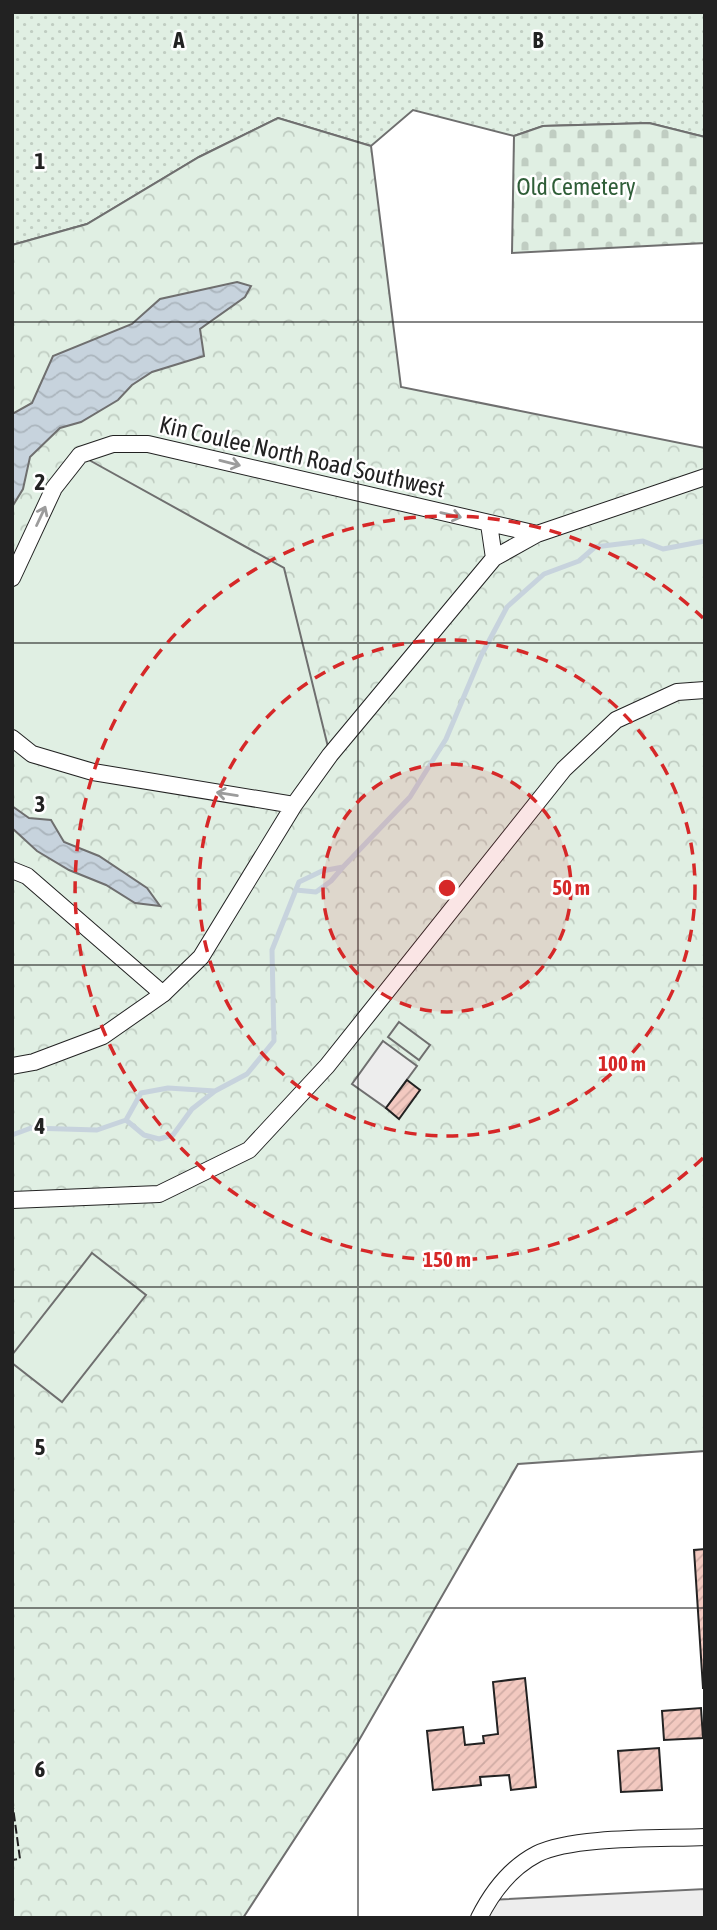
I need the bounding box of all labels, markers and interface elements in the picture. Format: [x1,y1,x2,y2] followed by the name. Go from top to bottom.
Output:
[172,27,185,53] text: A
[533,27,544,53] text: B
[35,148,46,174] text: 1
[516,173,636,200] park label: Old Cemetery
[157,411,448,503] street label: Kin Coulee North Road Southwest
[218,457,241,471] one-way arrow
[35,469,45,495] text: 2
[35,506,48,527] one-way arrow
[439,509,462,523] one-way arrow
[216,787,239,800] one-way arrow
[35,791,45,817] text: 3
[552,875,590,899] text: 50 m
[435,876,459,900] centre of rings
[598,1051,646,1075] text: 100 m
[34,1113,46,1139] text: 4
[423,1247,471,1271] text: 150 m
[35,1434,46,1460] text: 5
[35,1756,46,1782] text: 6

